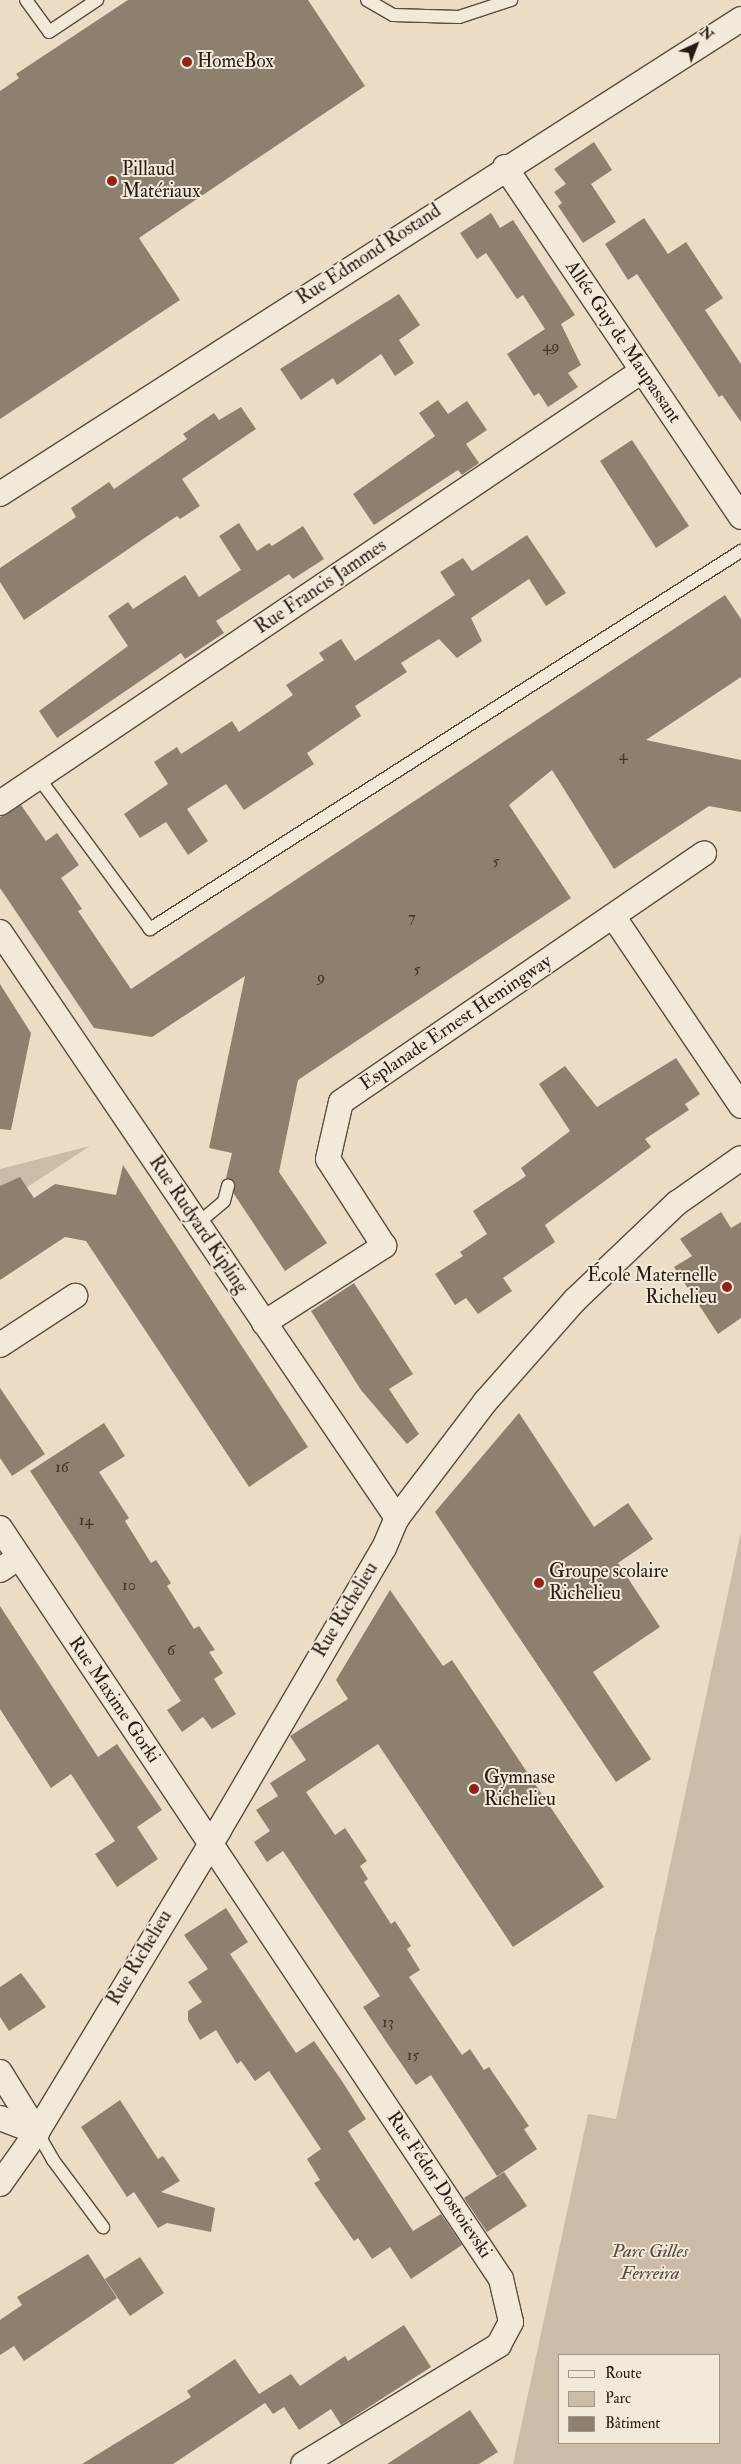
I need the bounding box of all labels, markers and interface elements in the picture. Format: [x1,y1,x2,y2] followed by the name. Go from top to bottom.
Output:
[671,20,721,70] north arrow
[696,23,717,44] text: N
[197,51,274,73] place label: HomeBox
[181,56,193,68] marker: HomeBox
[122,159,200,203] place label: Pillaud Matériaux
[106,175,118,187] marker: Pillaud Matériaux
[293,200,445,310] street label: Rue Edmond Rostand
[560,256,686,428] street label: Allée Guy de Maupassant
[543,336,559,356] house number: 49
[251,535,391,639] street label: Rue Francis Jammes
[619,745,627,765] house number: 4
[492,851,500,871] house number: 5
[408,907,416,927] house number: 7
[356,950,556,1096] street label: Esplanade Ernest Hemingway
[413,959,421,979] house number: 5
[317,967,325,987] house number: 9
[144,1152,252,1298] street label: Rue Rudyard Kipling
[587,1265,717,1309] place label: École Maternelle Richelieu
[721,1281,733,1293] marker: École Maternelle Richelieu
[55,1457,69,1477] house number: 16
[79,1510,93,1530] house number: 14
[309,1558,383,1662] street label: Rue Richelieu
[549,1561,668,1605] place label: Groupe scolaire Richelieu
[122,1575,136,1595] house number: 10
[533,1577,545,1589] marker: Groupe scolaire Richelieu
[63,1632,165,1768] street label: Rue Maxime Gorki
[167,1640,175,1660] house number: 6
[484,1767,556,1811] place label: Gymnase Richelieu
[468,1783,480,1795] marker: Gymnase Richelieu
[103,1906,177,2010] street label: Rue Richelieu
[382,2012,394,2032] house number: 13
[407,2045,419,2065] house number: 15
[381,2107,497,2263] street label: Rue Fédor Dostoievski
[612,2241,688,2285] park label: Parc Gilles Ferreira
[558,2354,721,2444] legend
[605,2364,642,2383] text: Route
[605,2389,631,2408] text: Parc
[605,2414,660,2433] text: Bâtiment

